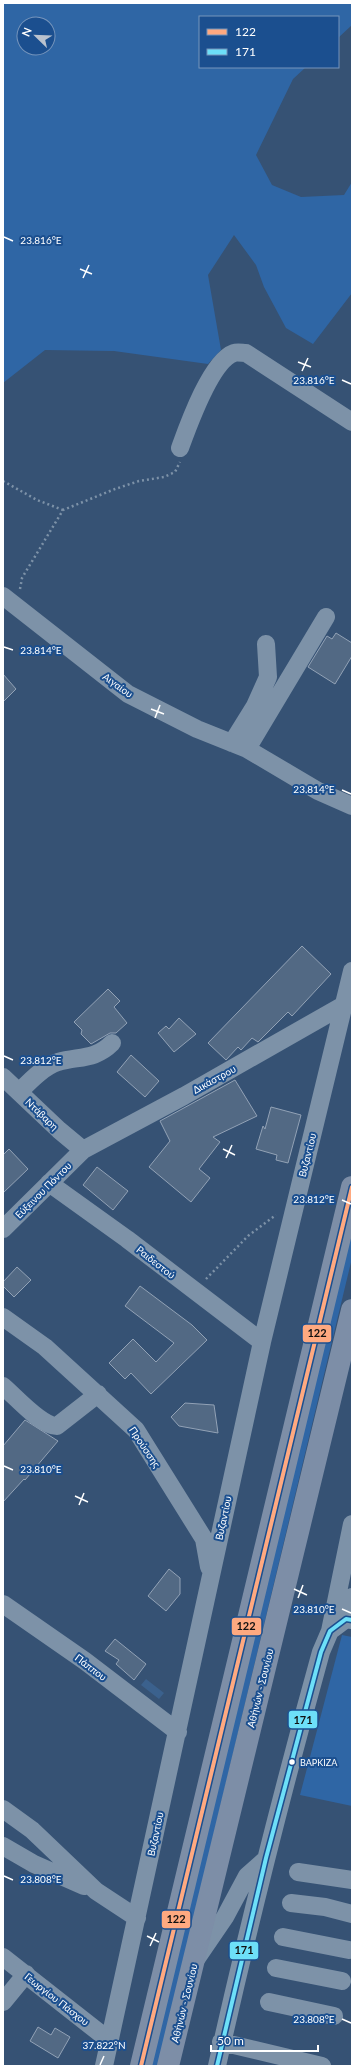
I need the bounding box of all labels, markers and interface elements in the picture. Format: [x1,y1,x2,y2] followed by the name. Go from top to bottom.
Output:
[16,16,56,56] north arrow
[199,16,339,68] legend
[235,24,256,39] text: 122
[19,25,34,38] text: N
[235,44,256,59] text: 171
[20,234,62,246] text: 23.816°E
[293,374,335,386] text: 23.816°E
[20,644,62,656] text: 23.814°E
[101,670,135,700] street label: Αιγαίου
[293,783,335,795] text: 23.814°E
[20,1054,62,1066] text: 23.812°E
[190,1062,238,1096] street label: Δικάστρου
[23,1095,61,1133] street label: Ντάβαρη
[296,1132,318,1178] street label: Βυζαντίου
[12,1159,74,1221] street label: Εύξεινου Πόντου
[293,1193,335,1205] text: 23.812°E
[134,1243,178,1281] street label: Ραιδεστού
[302,1324,332,1343] line badge: 122
[307,1326,327,1339] text: 122
[127,1424,163,1470] street label: Προύσσης
[20,1463,62,1475] text: 23.810°E
[212,1495,234,1541] street label: Βυζαντίου
[293,1603,335,1615] text: 23.810°E
[231,1617,262,1636] line badge: 122
[236,1619,256,1632] text: 122
[244,1647,276,1729] street label: Αθήνών - Σουνίου
[73,1651,109,1683] street label: Πάππου
[288,1710,318,1729] line badge: 171
[293,1713,313,1726] text: 171
[287,1757,297,1767] marker: ΒΑΡΚΙΖΑ
[300,1757,338,1768] place label: ΒΑΡΚΙΖΑ
[144,1811,166,1857] street label: Βυζαντίου
[20,1873,62,1885] text: 23.808°E
[161,1910,191,1929] line badge: 122
[166,1912,186,1925] text: 122
[229,1941,259,1960] line badge: 171
[234,1943,254,1956] text: 171
[168,1962,200,2044] street label: Αθήνών - Σουνίου
[22,1970,92,2028] street label: Γεωργίου Πάσχου
[293,2013,335,2025] text: 23.808°E
[211,2027,318,2053] scale bar
[217,2033,244,2048] text: 50 m
[82,2039,126,2051] text: 37.822°N

